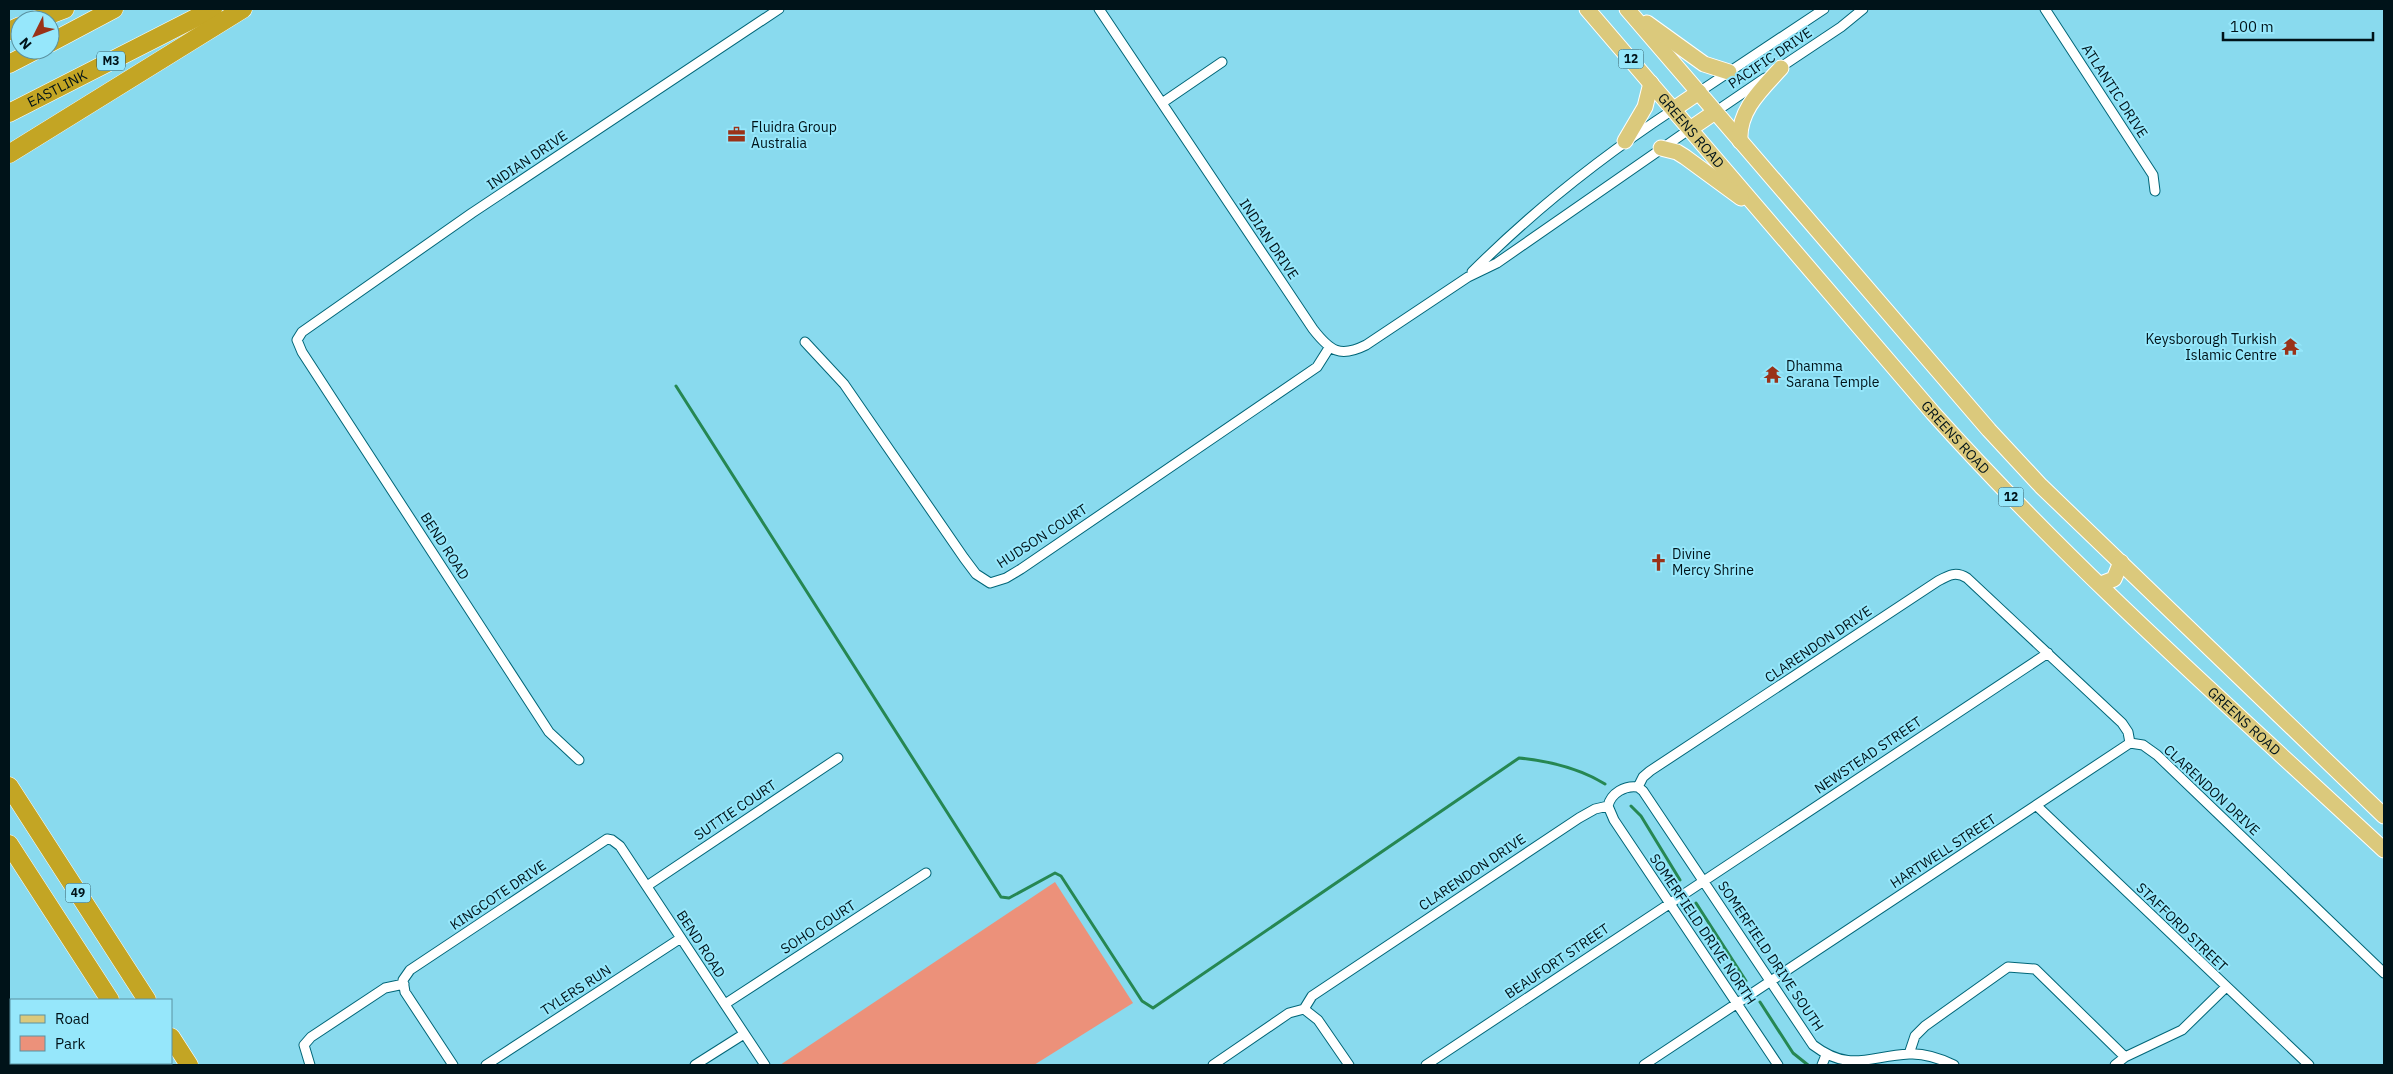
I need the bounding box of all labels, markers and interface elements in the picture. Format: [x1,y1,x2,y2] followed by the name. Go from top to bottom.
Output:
[10,10,60,60] north arrow
[2223,10,2373,42] scale bar
[2230,17,2274,36] text: 100 m
[1725,23,1815,93] street label: PACIFIC DRIVE
[15,34,35,53] text: N
[2078,41,2152,141] street label: ATLANTIC DRIVE
[1618,50,1644,68] road number: 12
[97,51,125,70] road number: M3
[24,66,90,111] street label: EASTLINK
[1654,89,1728,172] street label: GREENS ROAD
[751,118,837,152] place label: Fluidra Group Australia
[727,125,747,145] office icon: Fluidra Group Australia
[483,126,571,194] street label: INDIAN DRIVE
[1235,195,1303,283] street label: INDIAN DRIVE
[2146,330,2277,364] place label: Keysborough Turkish Islamic Centre
[2281,337,2301,357] temple icon: Keysborough Turkish Islamic Centre
[1786,357,1880,391] place label: Dhamma Sarana Temple
[1762,364,1782,384] temple icon: Dhamma Sarana Temple
[1917,397,1994,478] street label: GREENS ROAD
[1998,488,2024,507] road number: 12
[993,500,1091,572] street label: HUDSON COURT
[417,509,473,583] street label: BEND ROAD
[1672,545,1754,579] place label: Divine Mercy Shrine
[1648,552,1668,572] church icon: Divine Mercy Shrine
[1761,602,1875,686] street label: CLARENDON DRIVE
[2204,683,2285,759] street label: GREENS ROAD
[1811,712,1925,798] street label: NEWSTEAD STREET
[2160,741,2264,839] street label: CLARENDON DRIVE
[690,776,780,844] street label: SUTTIE COURT
[1887,810,1999,892] street label: HARTWELL STREET
[1415,830,1529,914] street label: CLARENDON DRIVE
[1646,850,1760,1008] street label: SOMERFIELD DRIVE NORTH
[446,856,550,934] street label: KINGCOTE DRIVE
[1714,878,1828,1034] street label: SOMERFIELD DRIVE SOUTH
[2132,879,2232,975] street label: STAFFORD STREET
[66,884,90,902] road number: 49
[777,896,859,958] street label: SOHO COURT
[673,907,729,981] street label: BEND ROAD
[1501,919,1613,1003] street label: BEAUFORT STREET
[537,961,615,1019] street label: TYLERS RUN
[10,999,172,1064] legend
[55,1009,90,1028] text: Road
[55,1034,85,1053] text: Park

